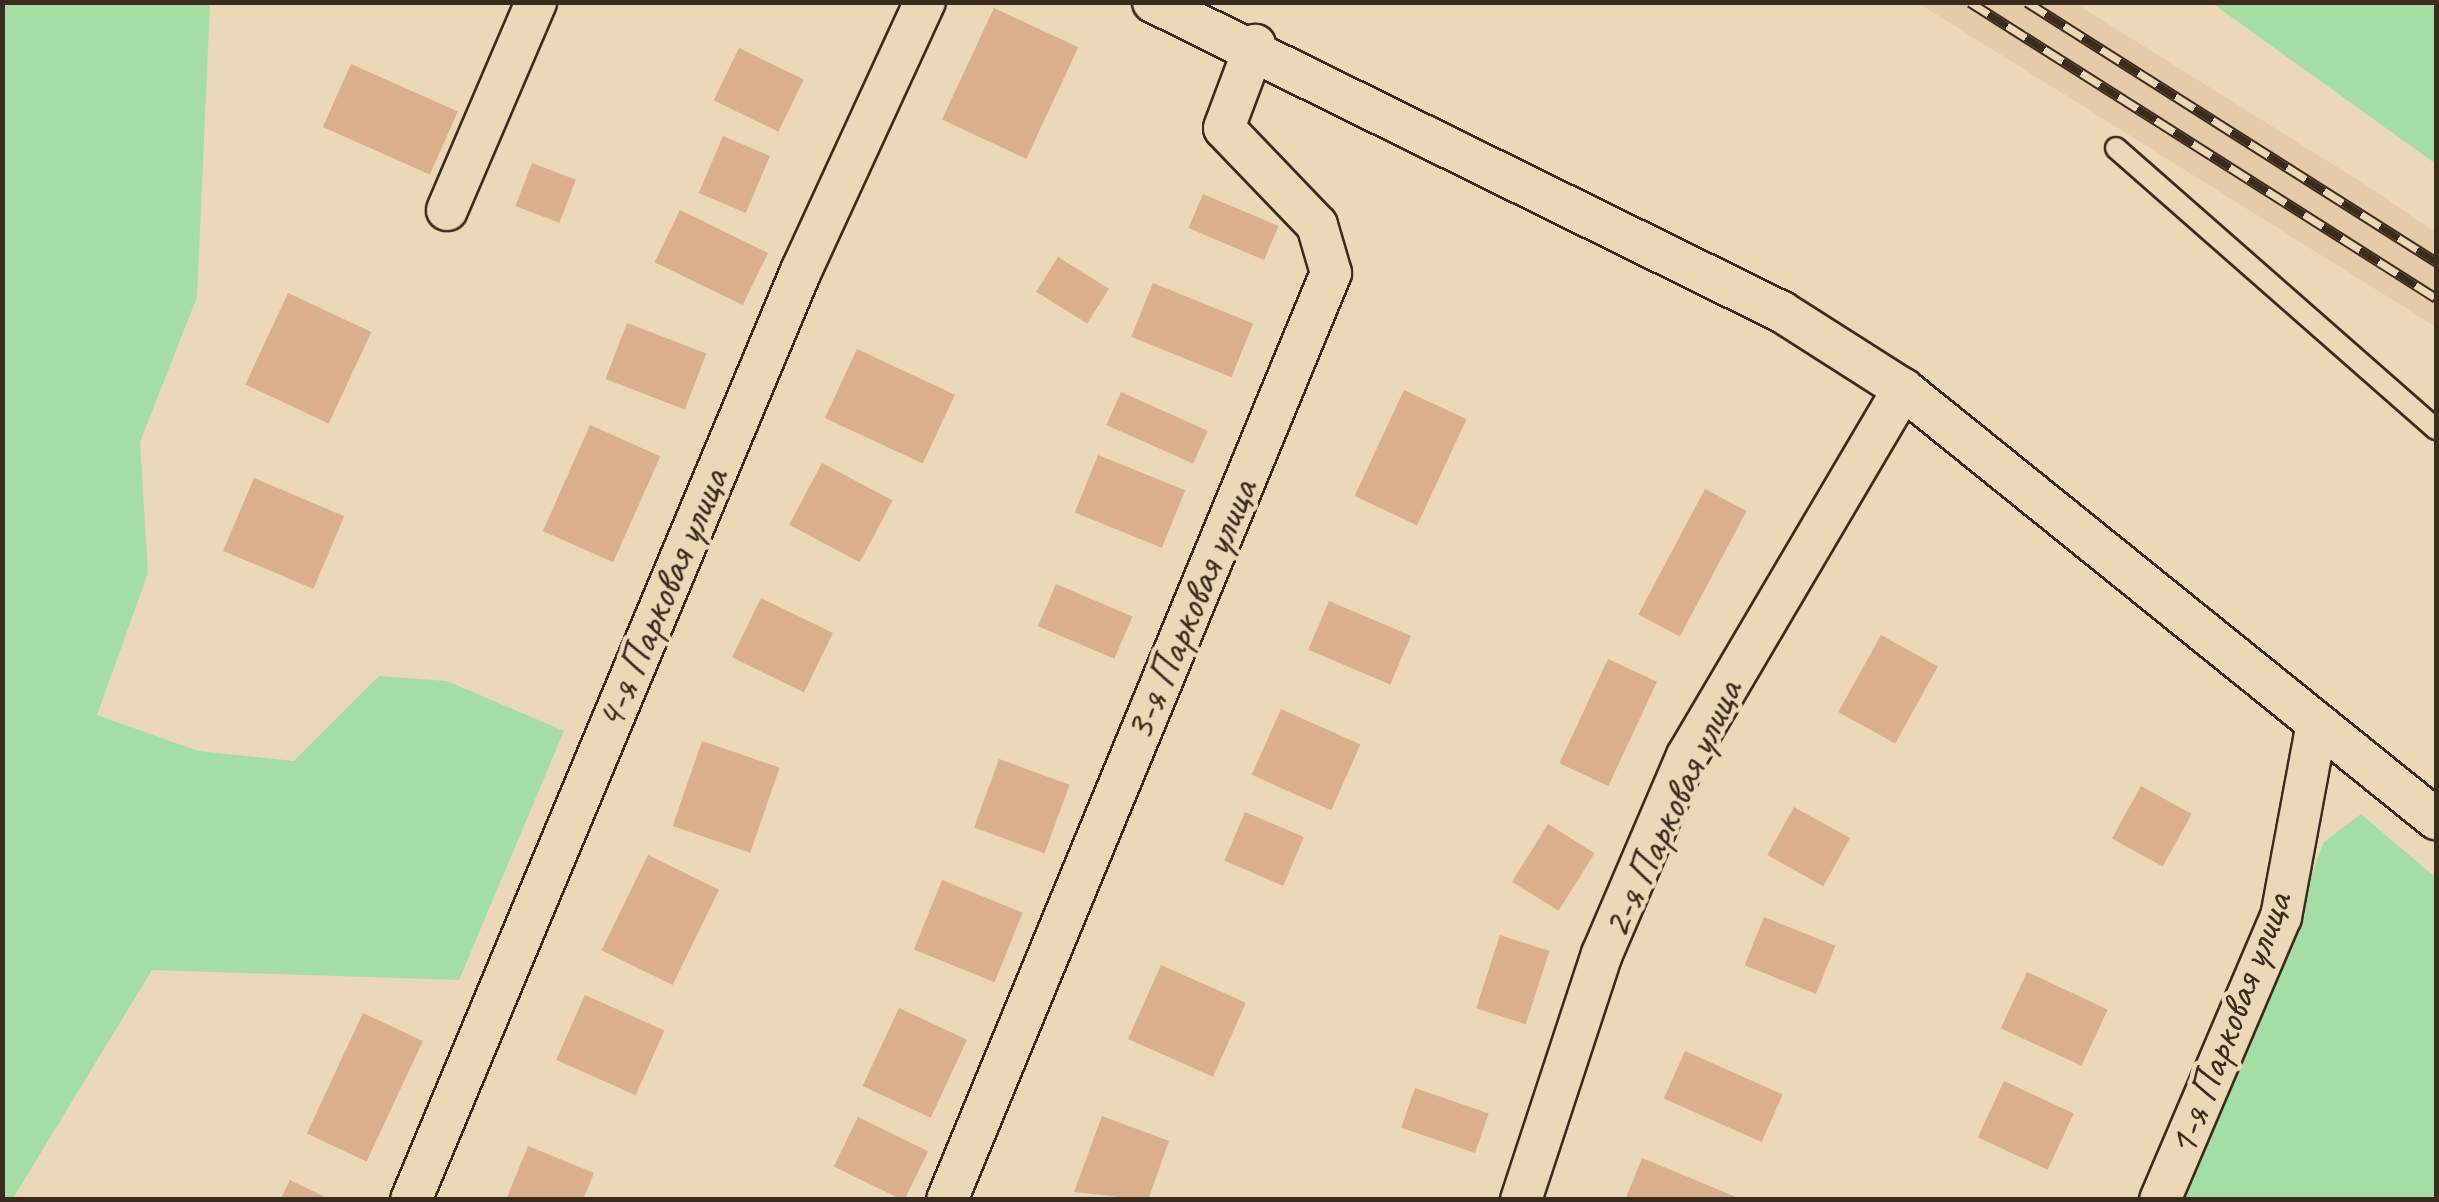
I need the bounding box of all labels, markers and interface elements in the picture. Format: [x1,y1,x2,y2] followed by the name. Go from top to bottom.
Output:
[583,458,741,740] street label: 4-я Парковая улица
[1112,469,1270,751] street label: 3-я Парковая улица
[1589,670,1755,948] street label: 2-я Парковая улица
[2156,882,2304,1166] street label: 1-я Парковая улица

